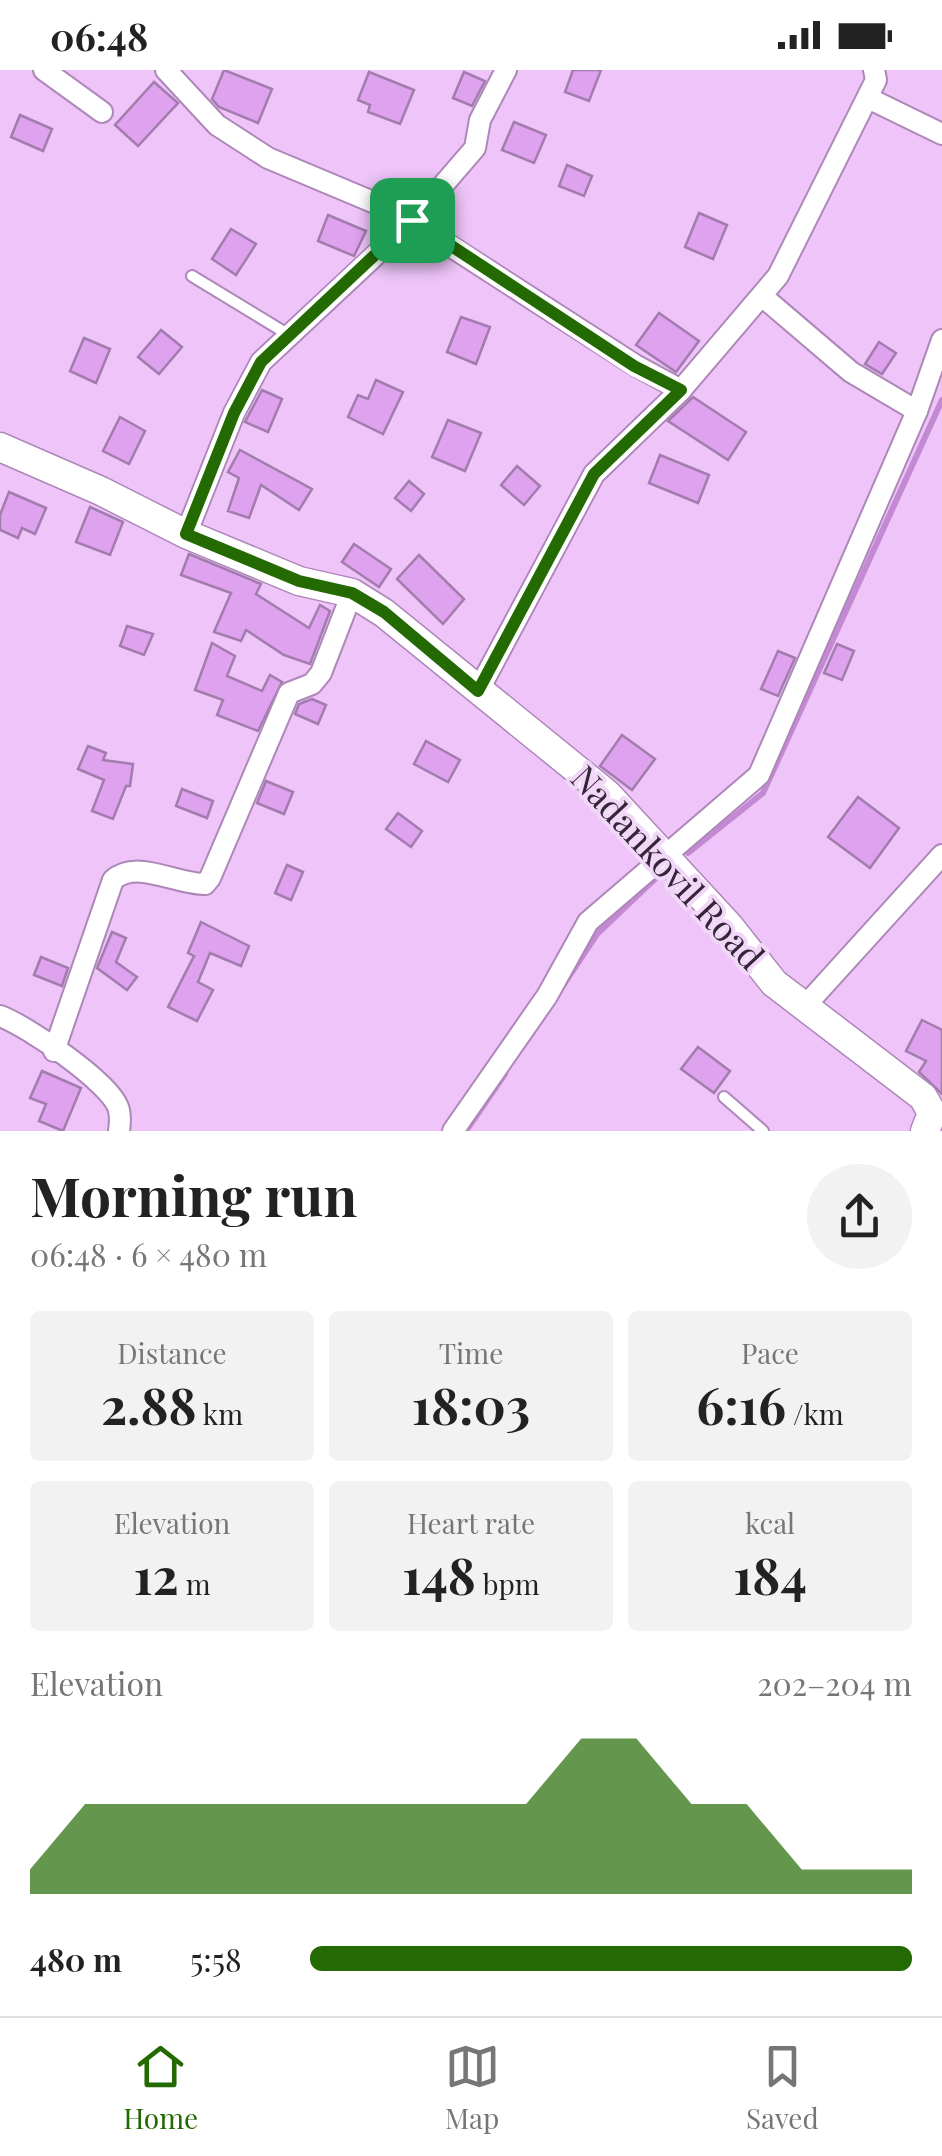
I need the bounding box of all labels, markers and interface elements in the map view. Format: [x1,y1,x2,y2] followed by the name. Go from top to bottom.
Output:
[50,10,148,61] text: 06:48
[370,178,455,263] pin
[385,193,440,248] icon: arrive
[562,754,776,978] street label: Nadankovil Road
[30,1157,357,1231] text: Morning run
[807,1164,912,1269] button: share
[30,1232,267,1275] text: 06:48 · 6 × 480 m
[117,1334,227,1371] text: Distance
[439,1334,503,1371] text: Time
[741,1334,799,1371] text: Pace
[101,1371,197,1438] text: 2.88
[412,1371,530,1438] text: 18:03
[696,1371,786,1438] text: 6:16
[197,1395,243,1432] text: km
[786,1395,844,1432] text: /km
[114,1504,230,1541] text: Elevation
[407,1504,535,1541] text: Heart rate
[745,1504,795,1541] text: kcal
[133,1541,179,1608] text: 12
[402,1541,476,1608] text: 148
[733,1541,807,1608] text: 184
[179,1565,211,1602] text: m
[476,1565,540,1602] text: bpm
[30,1661,163,1704] text: Elevation
[757,1661,912,1704] text: 202–204 m
[30,1937,122,1980] text: 480 m
[190,1937,242,1980] text: 5:58
[123,2039,198,2136] tab: Home
[445,2039,500,2136] tab: Map
[746,2039,819,2136] tab: Saved

